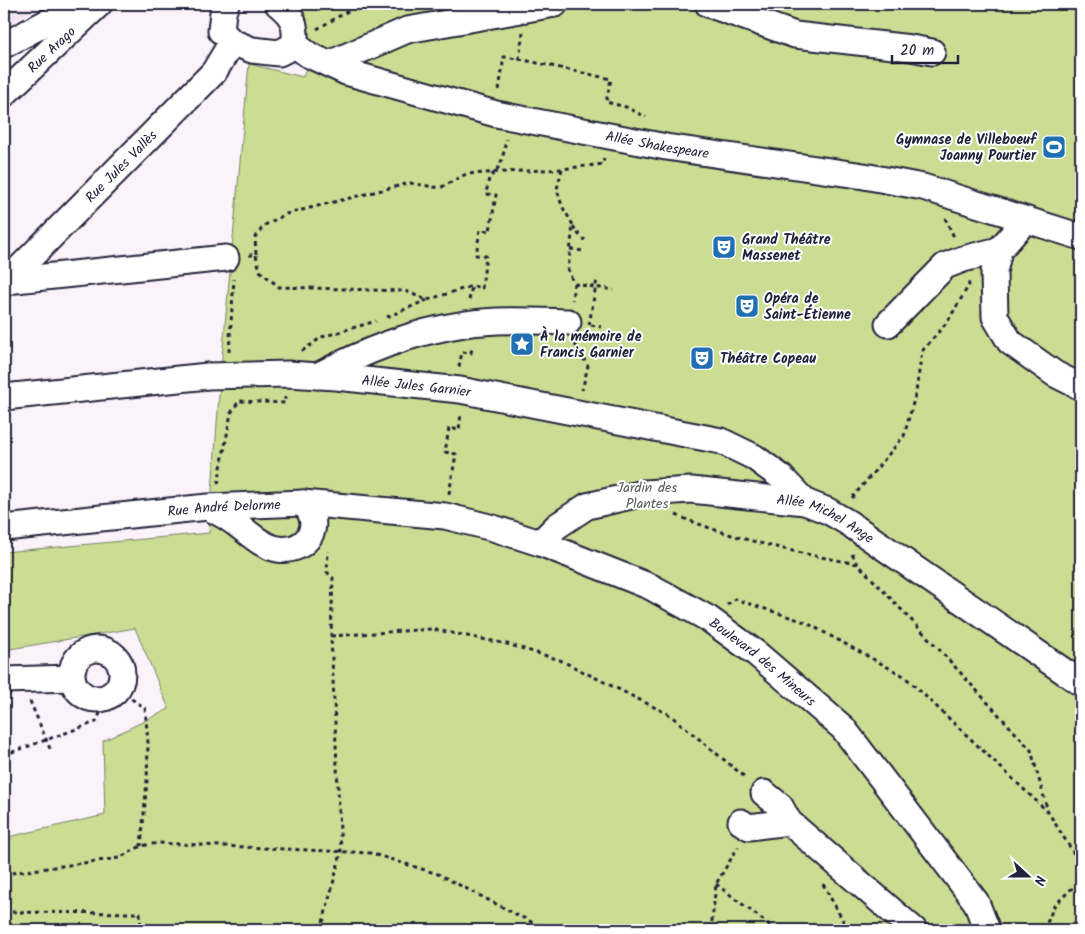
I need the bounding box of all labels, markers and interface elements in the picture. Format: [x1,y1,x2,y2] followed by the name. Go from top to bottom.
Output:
[23,22,81,79] street label: Rue Arago
[892,32,959,64] scale bar
[900,39,934,63] text: 20 m
[80,125,163,208] street label: Rue Jules Vallès
[604,126,711,165] street label: Allée Shakespeare
[896,129,1038,167] place label: Gymnase de Villeboeuf Joanny Pourtier
[1041,134,1067,160] sports icon: Gymnase de Villeboeuf Joanny Pourtier
[742,229,831,267] place label: Grand Théâtre Massenet
[711,234,737,260] theatre icon: Grand Théâtre Massenet
[764,288,851,326] place label: Opéra de Saint-Étienne
[734,293,760,319] theatre icon: Opéra de Saint-Étienne
[540,326,642,364] place label: À la mémoire de Francis Garnier
[509,331,535,357] place icon: À la mémoire de Francis Garnier
[689,345,715,371] theatre icon: Théâtre Copeau
[720,348,816,370] place label: Théâtre Copeau
[361,370,474,404] street label: Allée Jules Garnier
[617,477,677,515] park label: Jardin des Plantes
[776,489,879,550] street label: Allée Michel Ange
[166,494,282,523] street label: Rue André Delorme
[704,613,821,712] street label: Boulevard des Mineurs
[1002,852,1052,902] north arrow
[1027,872,1051,889] text: N

